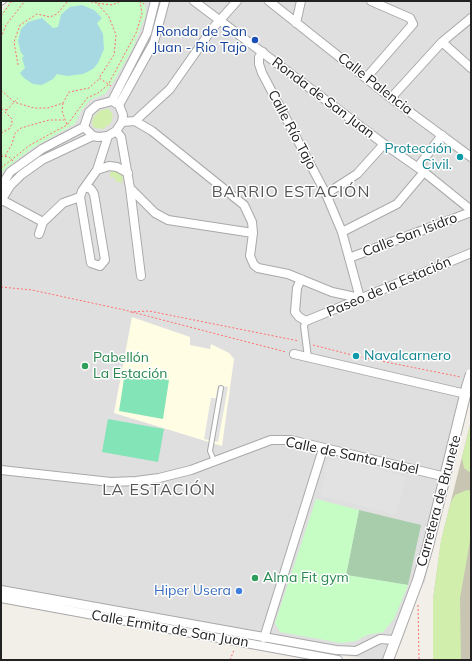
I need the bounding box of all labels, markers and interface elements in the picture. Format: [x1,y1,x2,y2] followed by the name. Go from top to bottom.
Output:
[153,24,247,56] place label: Ronda de San Juan - Rio Tajo
[250,35,260,45] marker: Ronda de San Juan - Rio Tajo
[334,49,416,119] street label: Calle Palencia
[268,54,378,142] street label: Ronda de San Juan
[264,87,320,173] street label: Calle Río Tajo
[384,141,452,174] place label: Protección Civil.
[455,152,465,162] marker: Protección Civil.
[212,182,370,202] district label: BARRIO ESTACIÓN
[360,209,460,261] street label: Calle San Isidro
[324,253,454,321] street label: Paseo de la Estación
[364,348,451,364] place label: Navalcarnero
[93,350,167,382] place label: Pabellón La Estación
[351,351,361,361] marker: Navalcarnero
[80,361,90,371] marker: Pabellón La Estación
[413,433,465,569] street label: Carretera de Brunete
[284,434,420,478] street label: Calle de Santa Isabel
[102,480,216,500] district label: LA ESTACIÓN
[263,570,349,586] place label: Alma Fit gym
[250,573,260,583] marker: Alma Fit gym
[154,583,231,599] place label: Hiper Usera
[234,586,244,596] marker: Hiper Usera
[90,607,250,651] street label: Calle Ermita de San Juan

